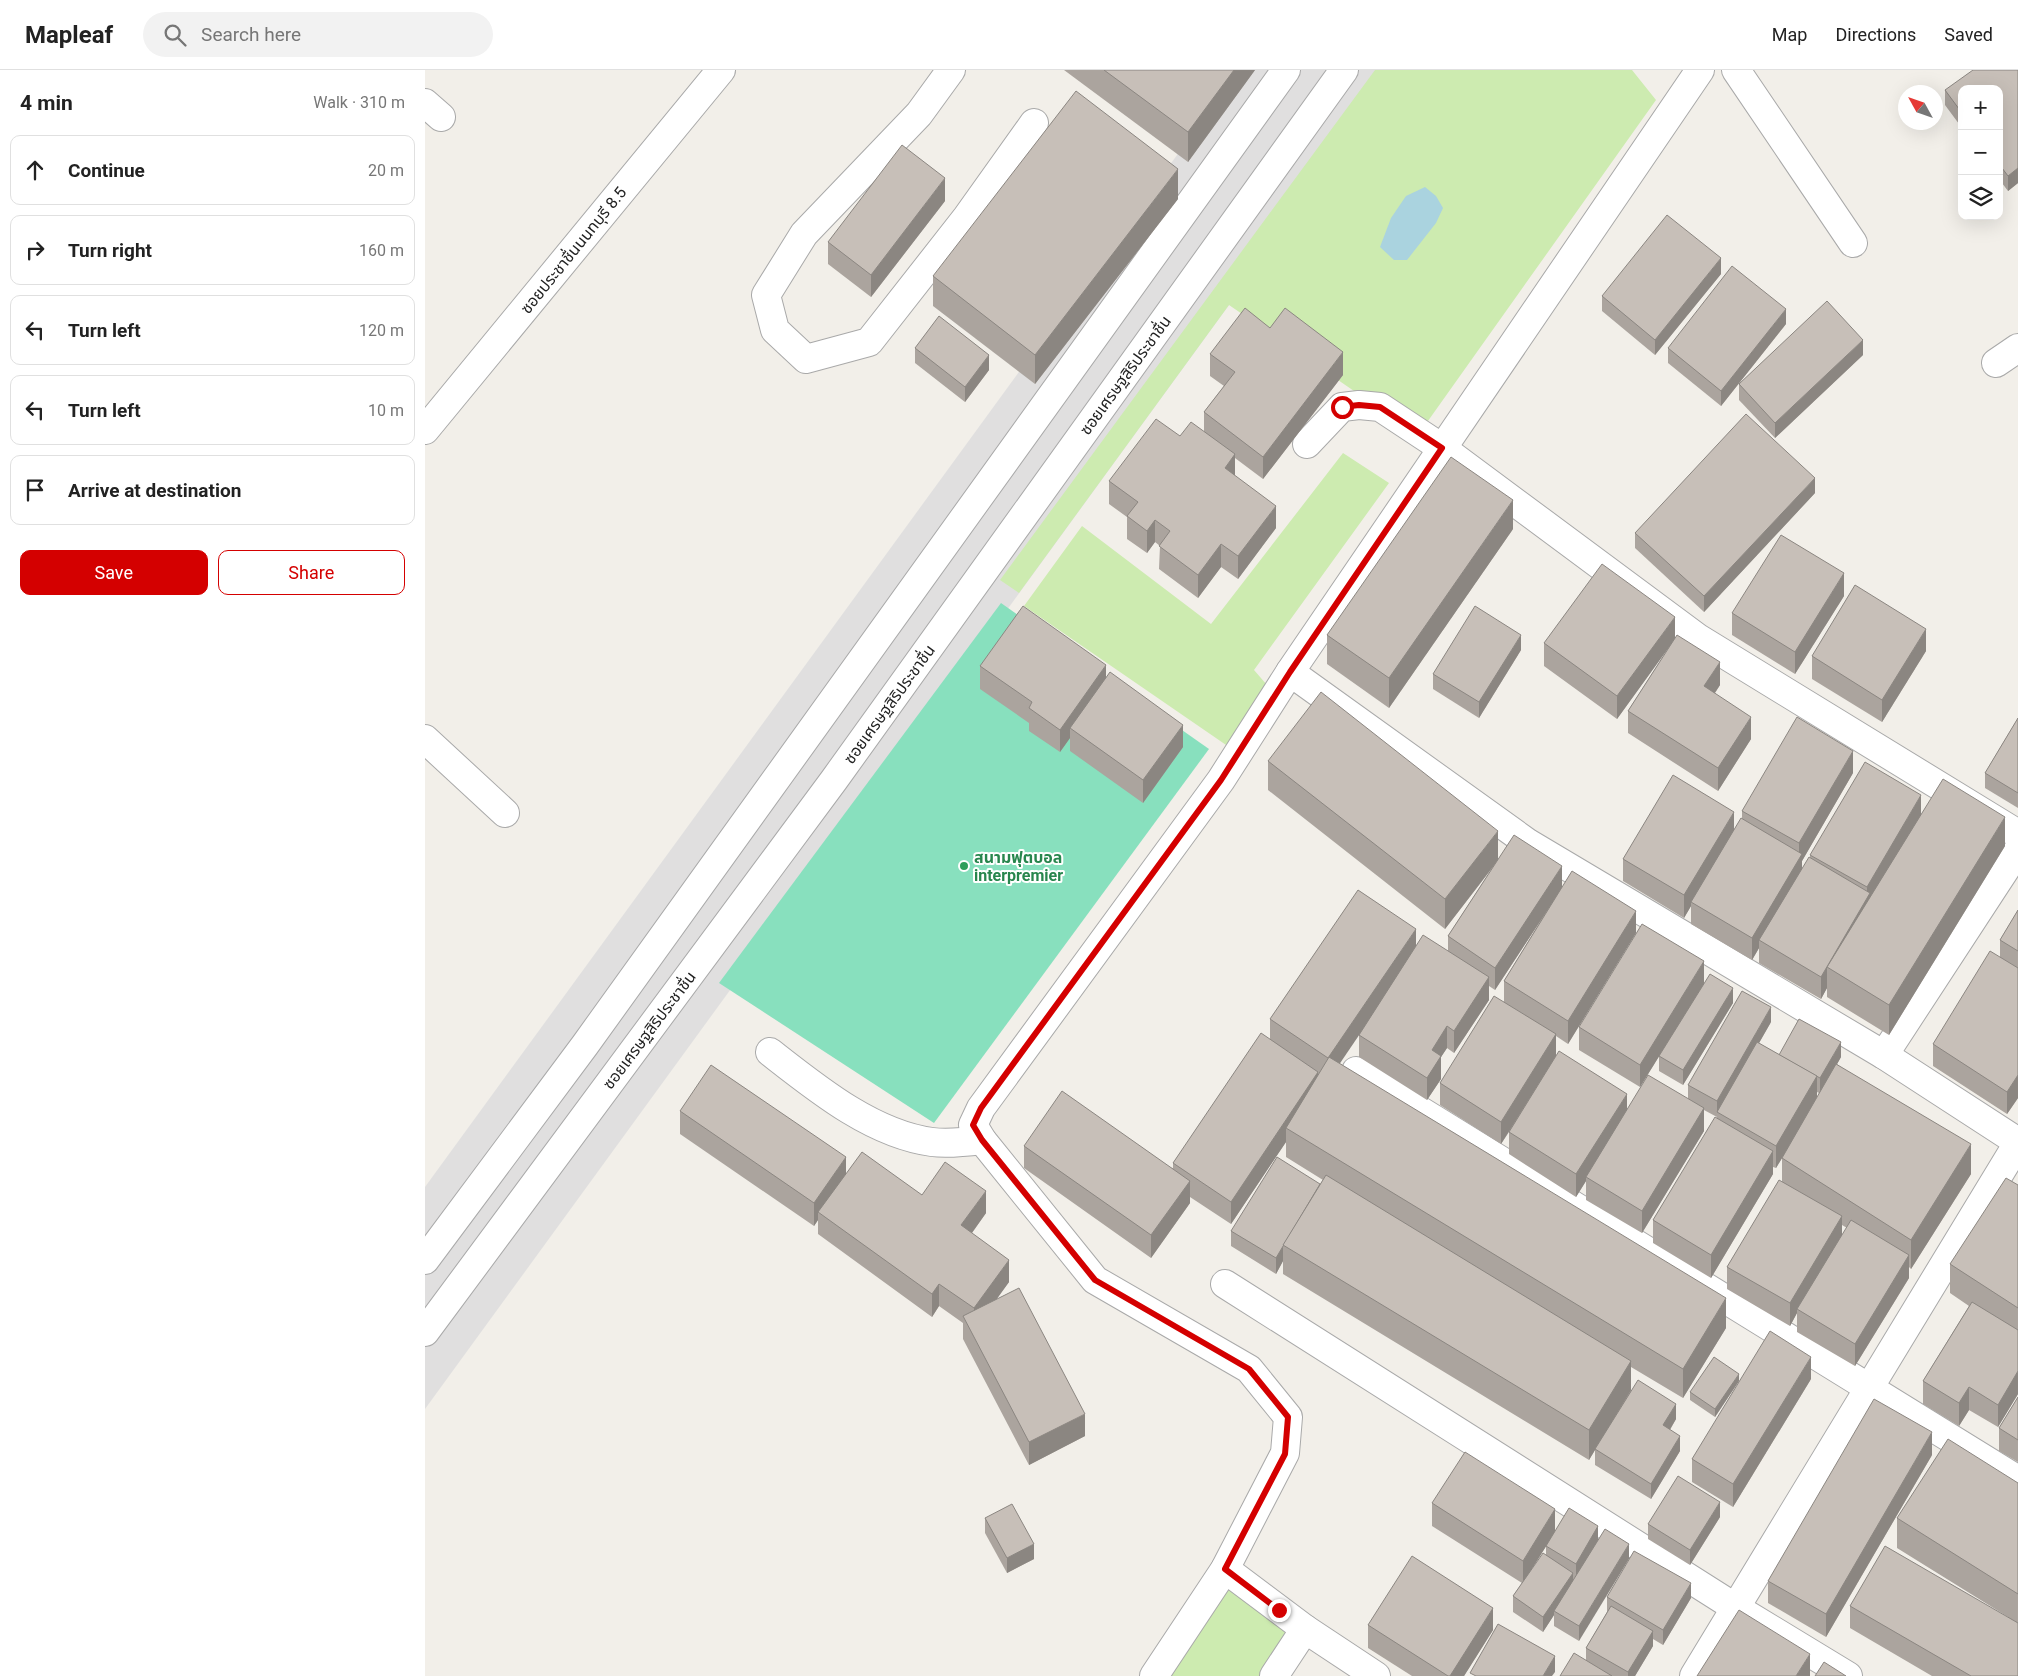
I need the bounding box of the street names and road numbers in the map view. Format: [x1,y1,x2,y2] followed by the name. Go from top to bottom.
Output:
[515,182,630,317] street label: ซอยประชาชื่นนนทบุรี 8.5
[1074,311,1175,439] street label: ซอยเศรษฐสิริประชาชื่น
[838,640,939,768] street label: ซอยเศรษฐสิริประชาชื่น
[597,966,700,1093] street label: ซอยเศรษฐสิริประชาชื่น

